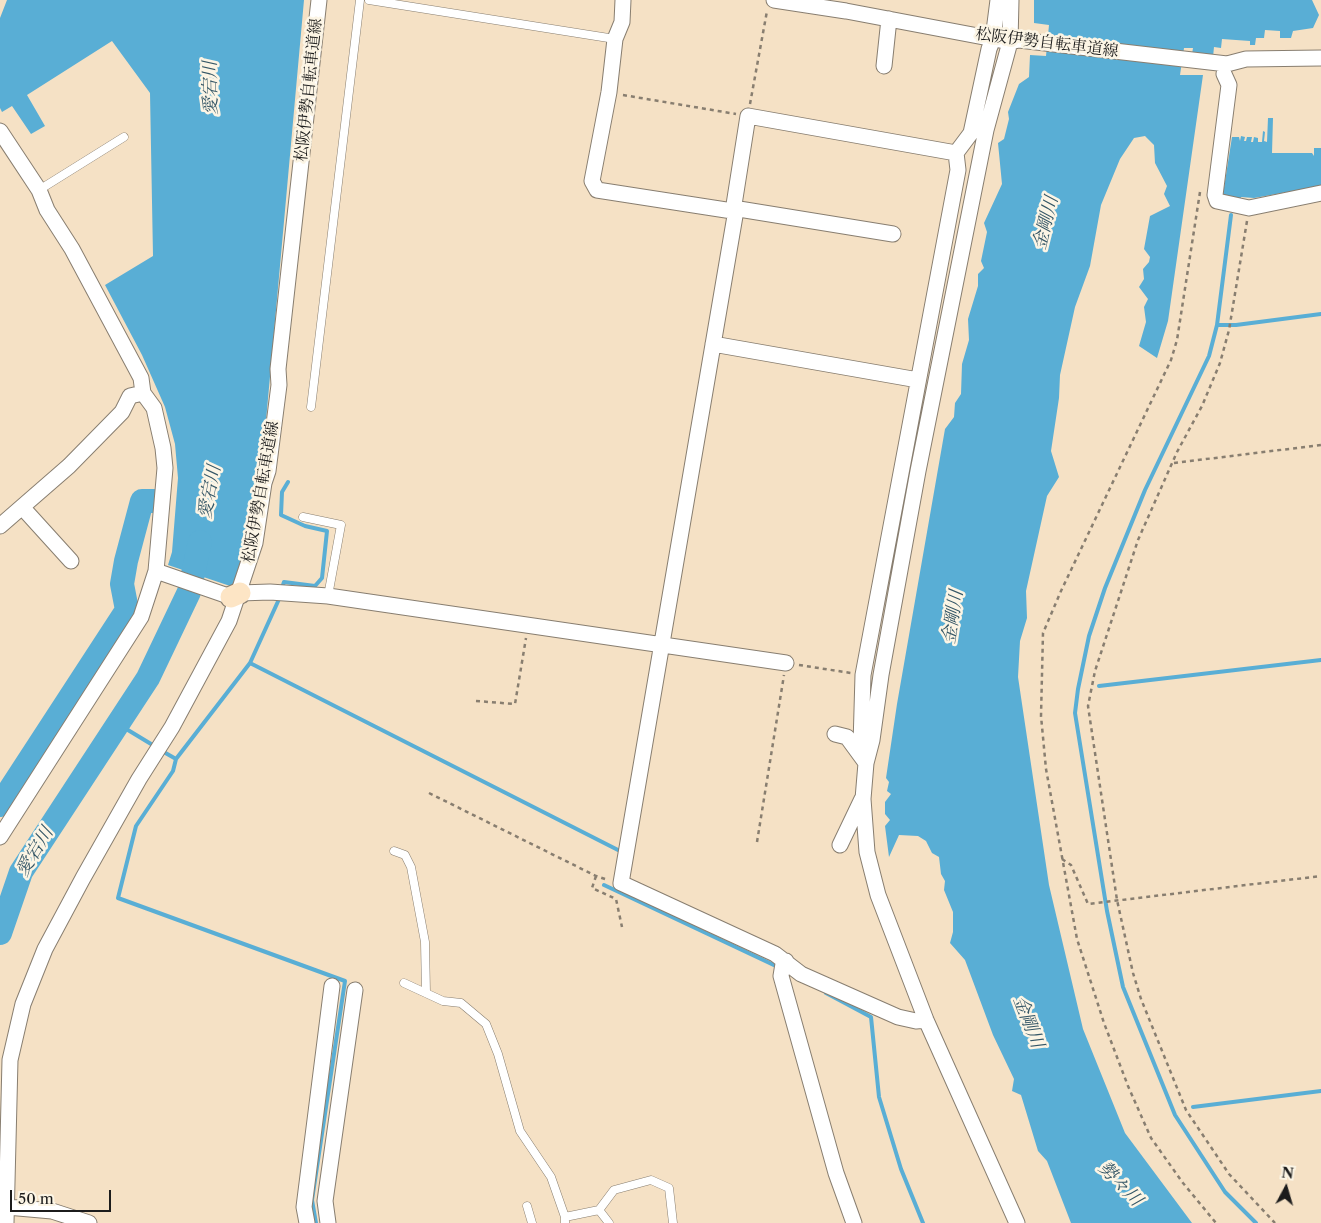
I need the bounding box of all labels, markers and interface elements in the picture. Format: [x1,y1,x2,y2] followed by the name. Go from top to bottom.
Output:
[292,17,326,163] street label: 松阪伊勢自転車道線
[974,25,1120,61] street label: 松阪伊勢自転車道線
[200,61,222,115] water label: 愛宕川
[1029,194,1063,252] water label: 金剛川
[239,419,283,565] street label: 松阪伊勢自転車道線
[194,463,226,521] water label: 愛宕川
[938,589,968,645] water label: 金剛川
[12,823,58,881] water label: 愛宕川
[1008,993,1048,1051] water label: 金剛川
[1093,1157,1147,1211] water label: 勢々川
[1261,1163,1311,1213] north arrow
[1281,1163,1295,1183] text: N
[12,1180,114,1212] scale bar
[18,1189,54,1208] text: 50 m

